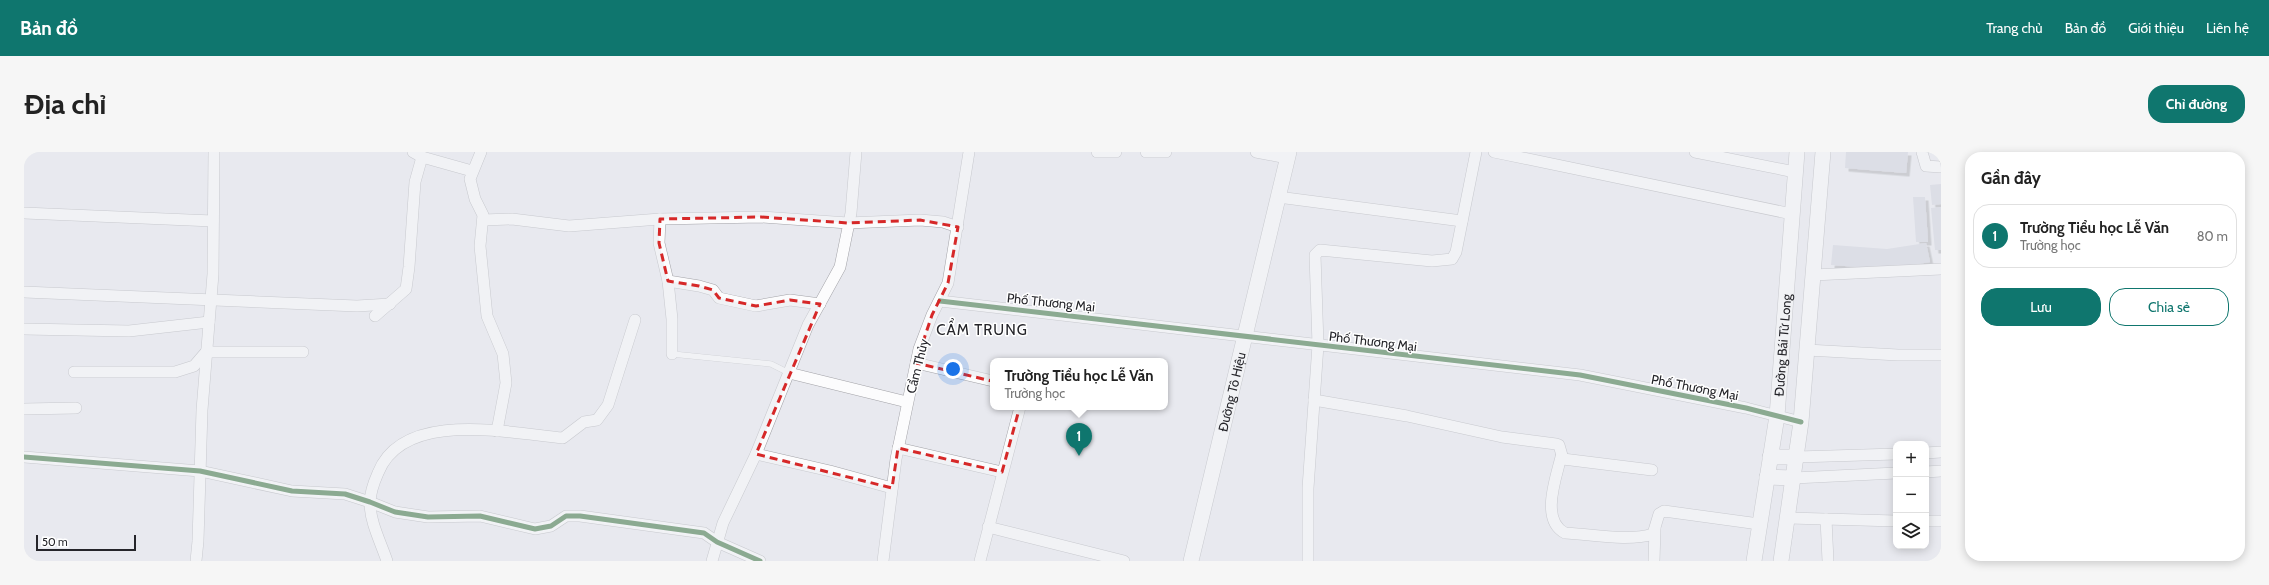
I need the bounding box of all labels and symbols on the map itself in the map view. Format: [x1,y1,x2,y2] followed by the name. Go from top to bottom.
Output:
[1006,289,1096,315] street label: Phố Thương Mại
[1771,293,1794,397] street label: Đường Bái Tử Long
[936,318,1028,339] district label: CẨM TRUNG
[1328,328,1418,354] street label: Phố Thương Mại
[902,337,932,395] street label: Cẩm Thủy
[1214,350,1249,433] street label: Đường Tô Hiệu
[943,359,963,379] your location
[1650,371,1740,403] street label: Phố Thương Mại
[1066,423,1092,456] pin: 1
[36,533,136,552] scale bar

